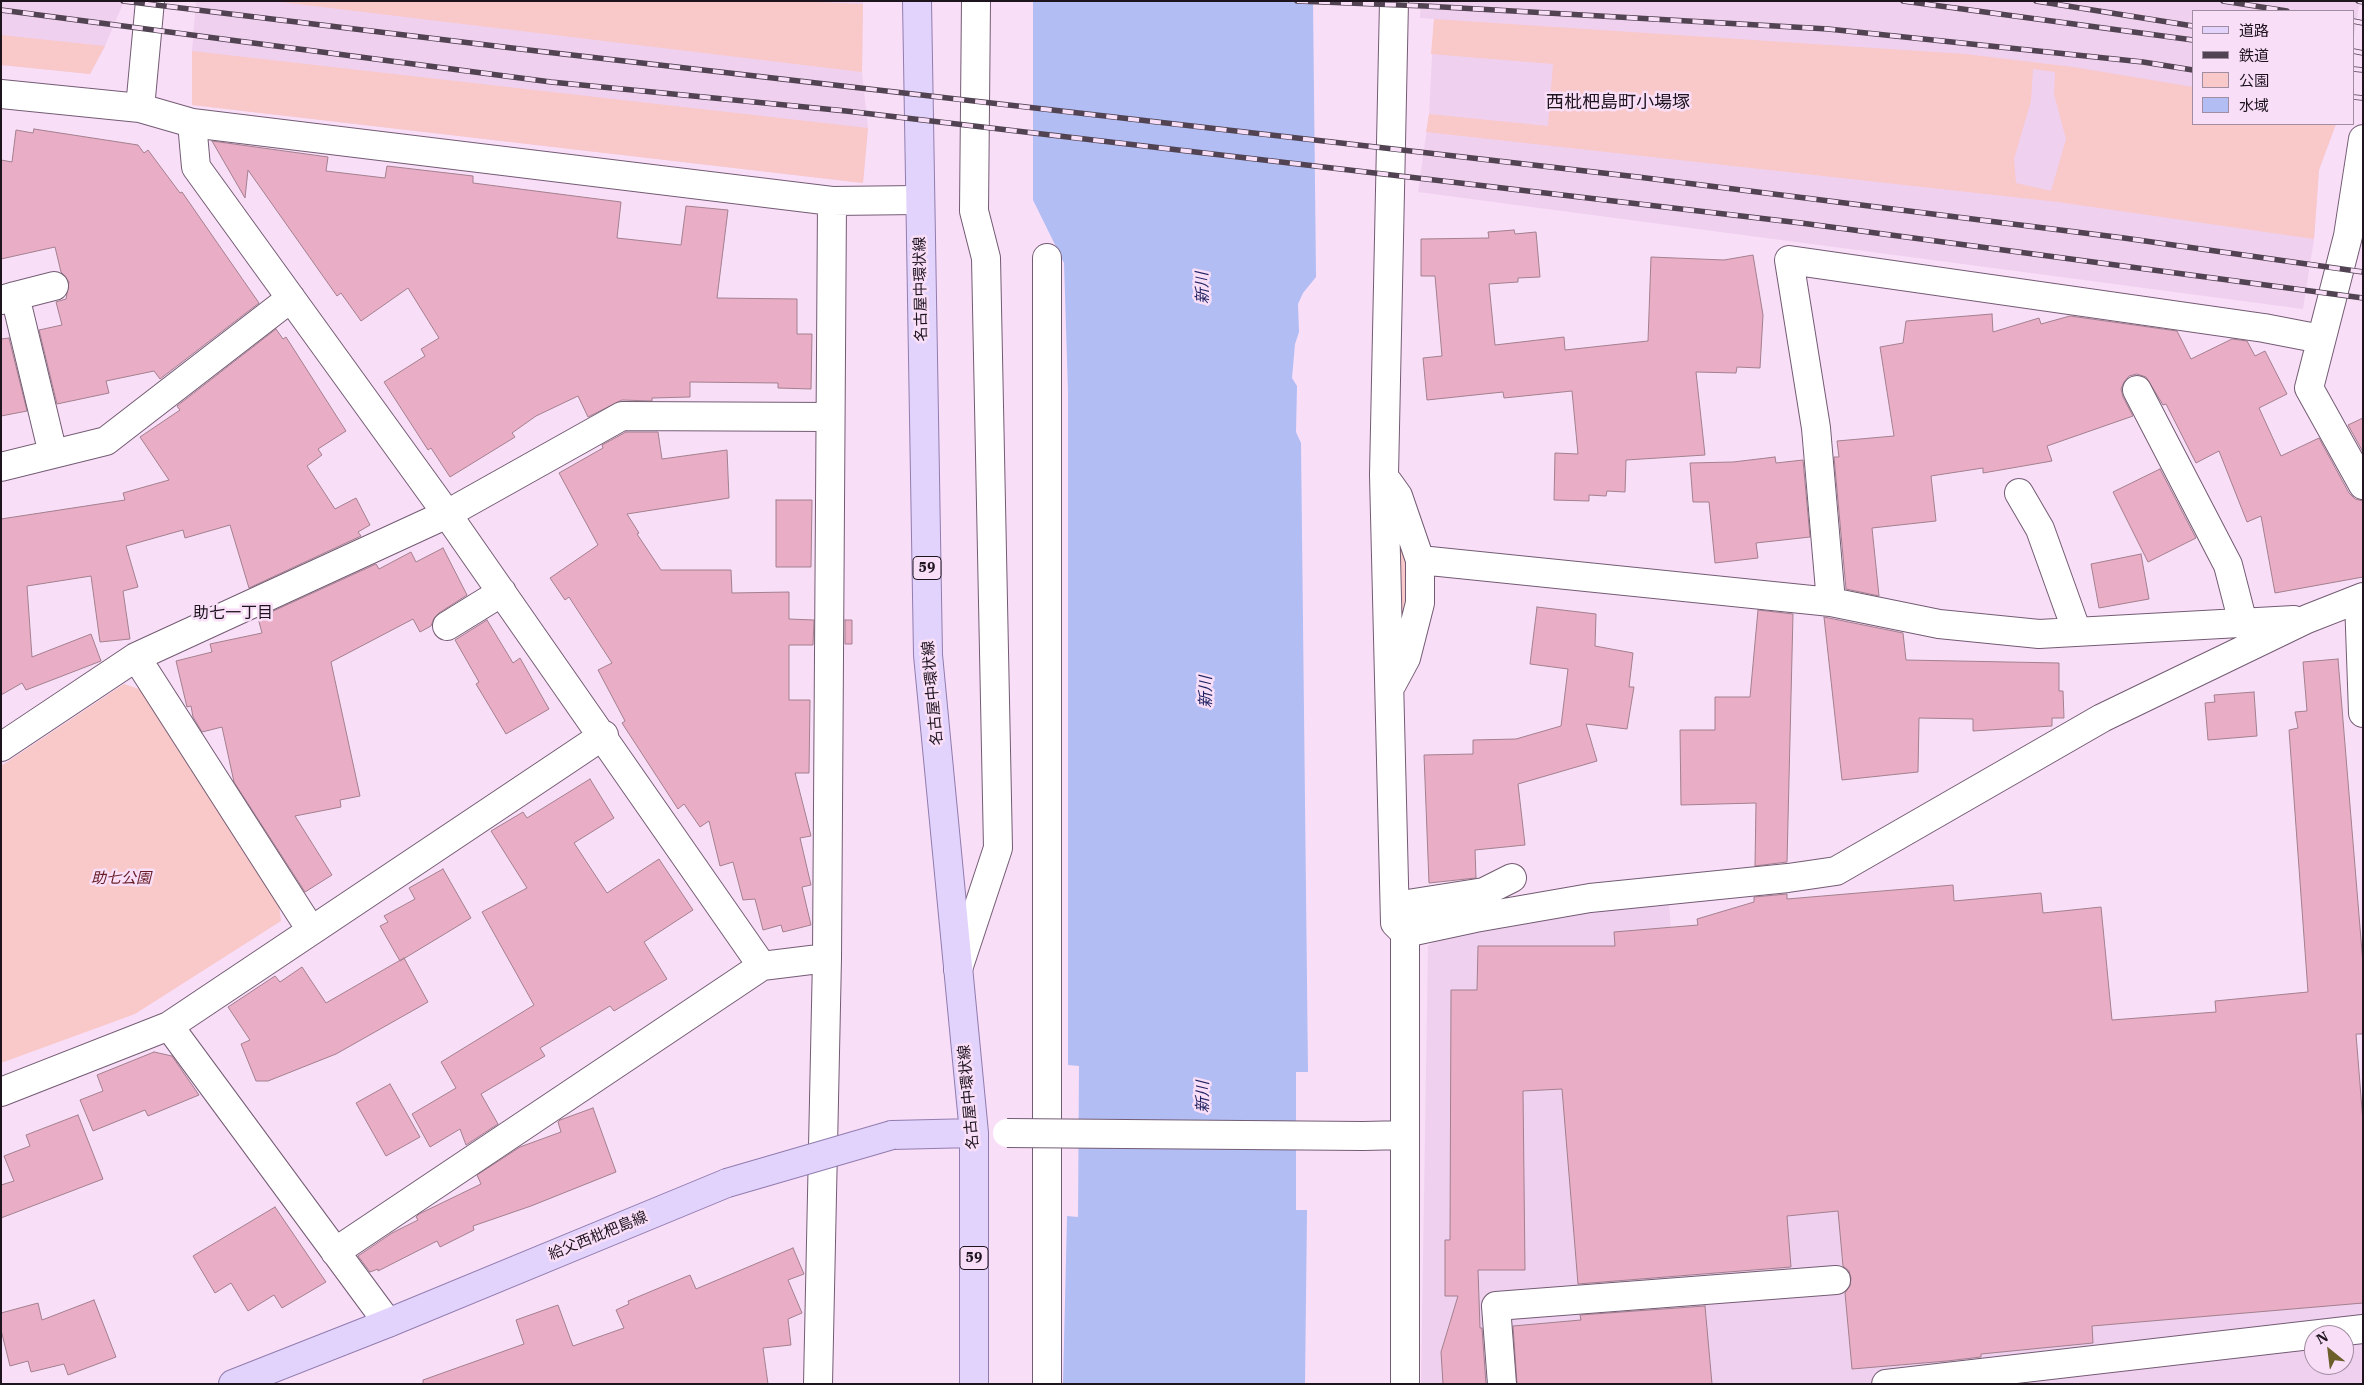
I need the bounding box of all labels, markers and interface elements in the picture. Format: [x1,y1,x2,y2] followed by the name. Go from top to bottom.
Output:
[2192,10,2354,125] legend
[2239,21,2269,40] text: 道路
[2239,46,2269,65] text: 鉄道
[2239,71,2269,90] text: 公園
[1546,92,1690,114] district label: 西枇杷島町小場塚
[2239,96,2269,115] text: 水域
[911,236,931,342] street label: 名古屋中環状線
[1193,272,1213,304] water label: 新川
[913,556,941,580] road number: 59
[193,603,273,623] district label: 助七一丁目
[919,640,947,746] street label: 名古屋中環状線
[1196,676,1216,708] water label: 新川
[91,870,151,888] park label: 助七公園
[955,1044,983,1150] street label: 名古屋中環状線
[1193,1081,1213,1113] water label: 新川
[546,1208,650,1264] street label: 給父西枇杷島線
[960,1246,988,1270] road number: 59
[2304,1325,2354,1375] north arrow
[2313,1327,2331,1348] text: N

